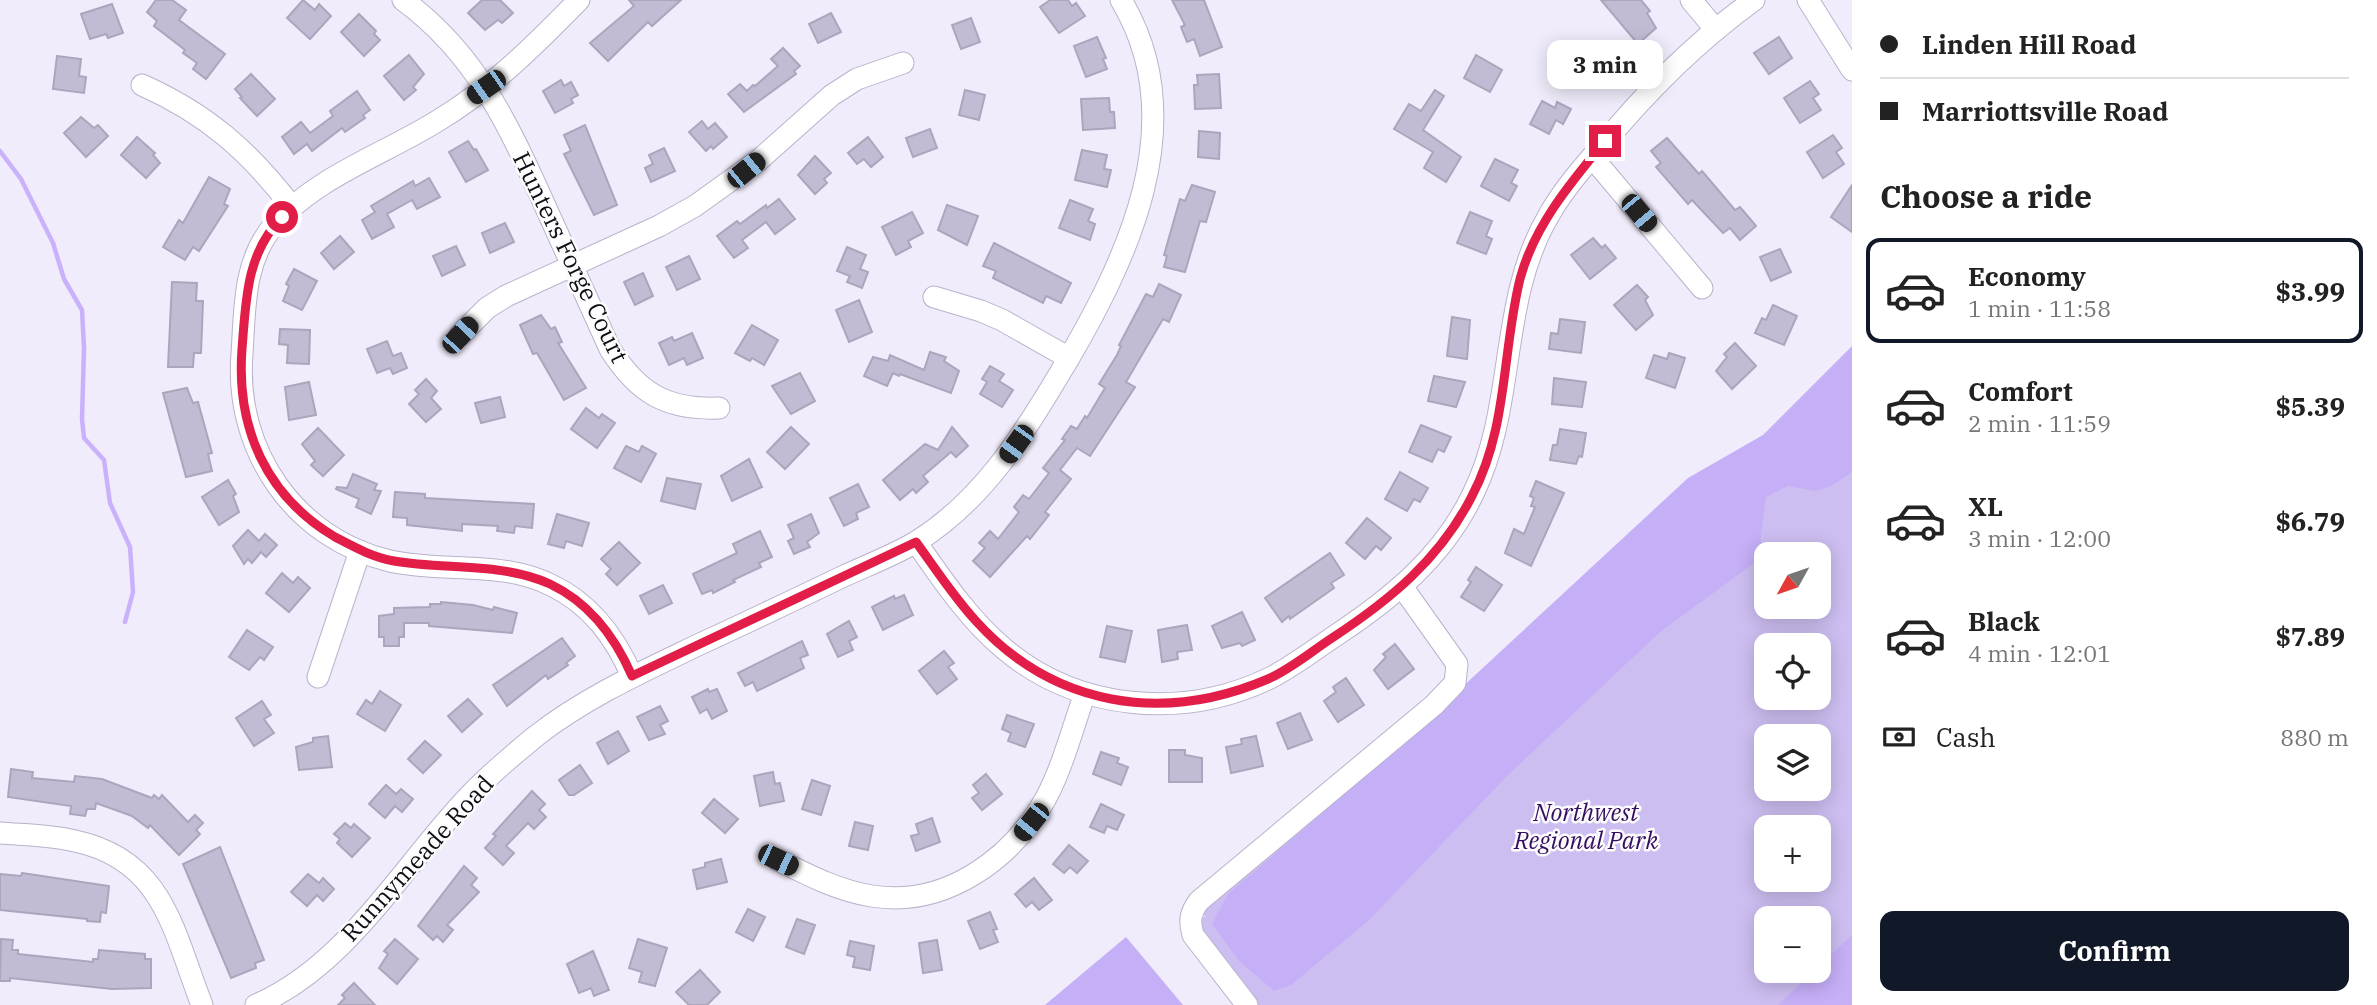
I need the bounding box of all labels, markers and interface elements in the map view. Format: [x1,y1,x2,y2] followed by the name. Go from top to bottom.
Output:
[1922,27,2136,61] text: Linden Hill Road
[1547,40,1663,88] callout: 3 min
[1573,49,1637,79] text: 3 min
[463,66,510,108] car
[1922,94,2168,128] text: Marriottsville Road
[1589,125,1621,157] route end
[506,146,636,368] street label: Hunters Forge Court
[724,149,769,191] car
[1880,175,2092,217] text: Choose a ride
[1618,190,1661,236] car
[266,201,298,233] route start
[1884,259,1947,322] icon: car
[1968,259,2086,293] text: Economy
[2275,274,2345,308] text: $3.99
[1968,293,2111,323] text: 1 min · 11:58
[438,312,483,358] car
[1884,374,1947,437] icon: car
[1968,374,2073,408] text: Comfort
[2275,389,2345,423] text: $5.39
[1968,408,2111,438] text: 2 min · 11:59
[996,421,1037,467] car
[1884,489,1947,552] icon: car
[1968,489,2003,523] text: XL
[2275,504,2345,538] text: $6.79
[1968,523,2111,553] text: 3 min · 12:00
[1754,542,1830,620] north arrow
[1754,542,1831,983] map controls
[1884,604,1947,667] icon: car
[1968,604,2040,638] text: Black
[2275,619,2345,653] text: $7.89
[1754,633,1831,710] button: locate
[1968,638,2111,668] text: 4 min · 12:01
[1880,718,1918,756] icon: cash
[1936,720,1996,754] text: Cash
[2280,722,2349,752] text: 880 m
[1754,724,1831,801] button: layers
[334,768,500,948] street label: Runnymeade Road
[1513,796,1658,856] park label: Northwest Regional Park
[1010,799,1053,845] car
[1754,815,1831,892] button: +
[755,841,802,879] car
[1754,906,1831,983] button: −
[1880,911,2349,991] button: Confirm

